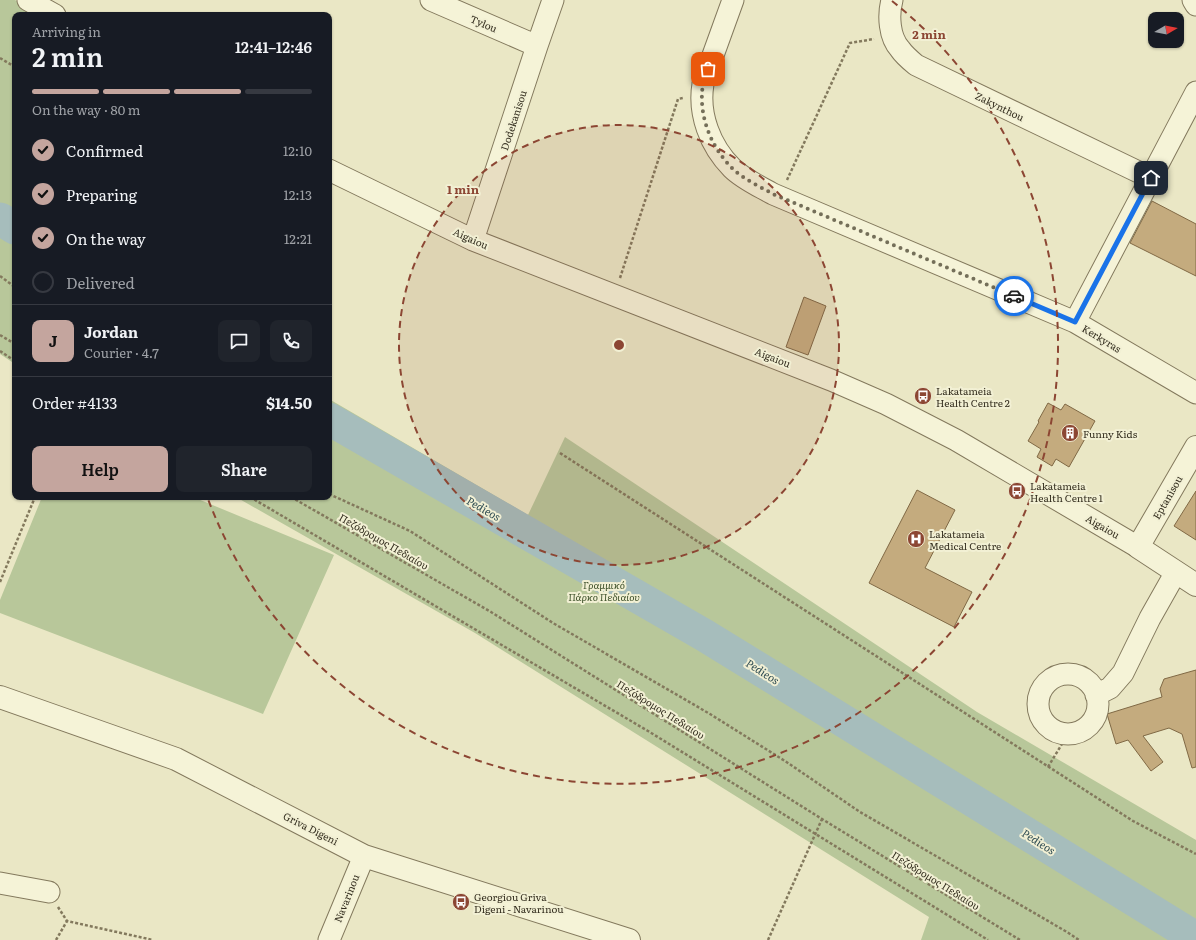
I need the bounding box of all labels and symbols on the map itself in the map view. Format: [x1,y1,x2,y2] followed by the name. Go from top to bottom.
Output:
[468,11,500,36] street label: Tylou
[1148,12,1184,48] north arrow
[912,25,946,43] text: 2 min
[691,52,725,86] pin
[496,87,530,152] street label: Dodekanisou
[973,88,1028,125] street label: Zakynthou
[1134,161,1168,195] pin
[447,180,480,198] text: 1 min
[451,224,492,253] street label: Aigaiou
[994,276,1034,316] courier
[1080,320,1125,356] street label: Kerkyras
[612,338,626,352] centre of rings
[753,343,794,371] street label: Aigaiou
[936,383,1010,410] place label: Lakatameia Health Centre 2
[913,386,933,406] bus stop icon: Lakatameia Health Centre 2
[1060,423,1080,443] building icon: Funny Kids
[1083,426,1138,441] place label: Funny Kids
[1148,472,1186,522] street label: Eptanisou
[1030,478,1103,505] place label: Lakatameia Health Centre 1
[1007,481,1027,501] bus stop icon: Lakatameia Health Centre 1
[464,492,504,524] water label: Pedieos
[337,509,432,573] street label: Πεζόδρομος Πεδιαίου
[1083,510,1123,542] street label: Aigaiou
[929,526,1001,553] place label: Lakatameia Medical Centre
[906,529,926,549] hospital icon: Lakatameia Medical Centre
[568,577,640,604] park label: Γραμμικό Πάρκο Πεδιαίου
[743,654,783,688] water label: Pedieos
[614,676,708,742] street label: Πεζόδρομος Πεδιαίου
[281,808,342,849] street label: Griva Digeni
[1019,824,1059,858] water label: Pedieos
[889,847,983,913] street label: Πεζόδρομος Πεδιαίου
[330,871,363,924] street label: Navarinou
[474,889,564,916] place label: Georgiou Griva Digeni - Navarinou
[451,892,471,912] bus stop icon: Georgiou Griva Digeni - Navarinou

